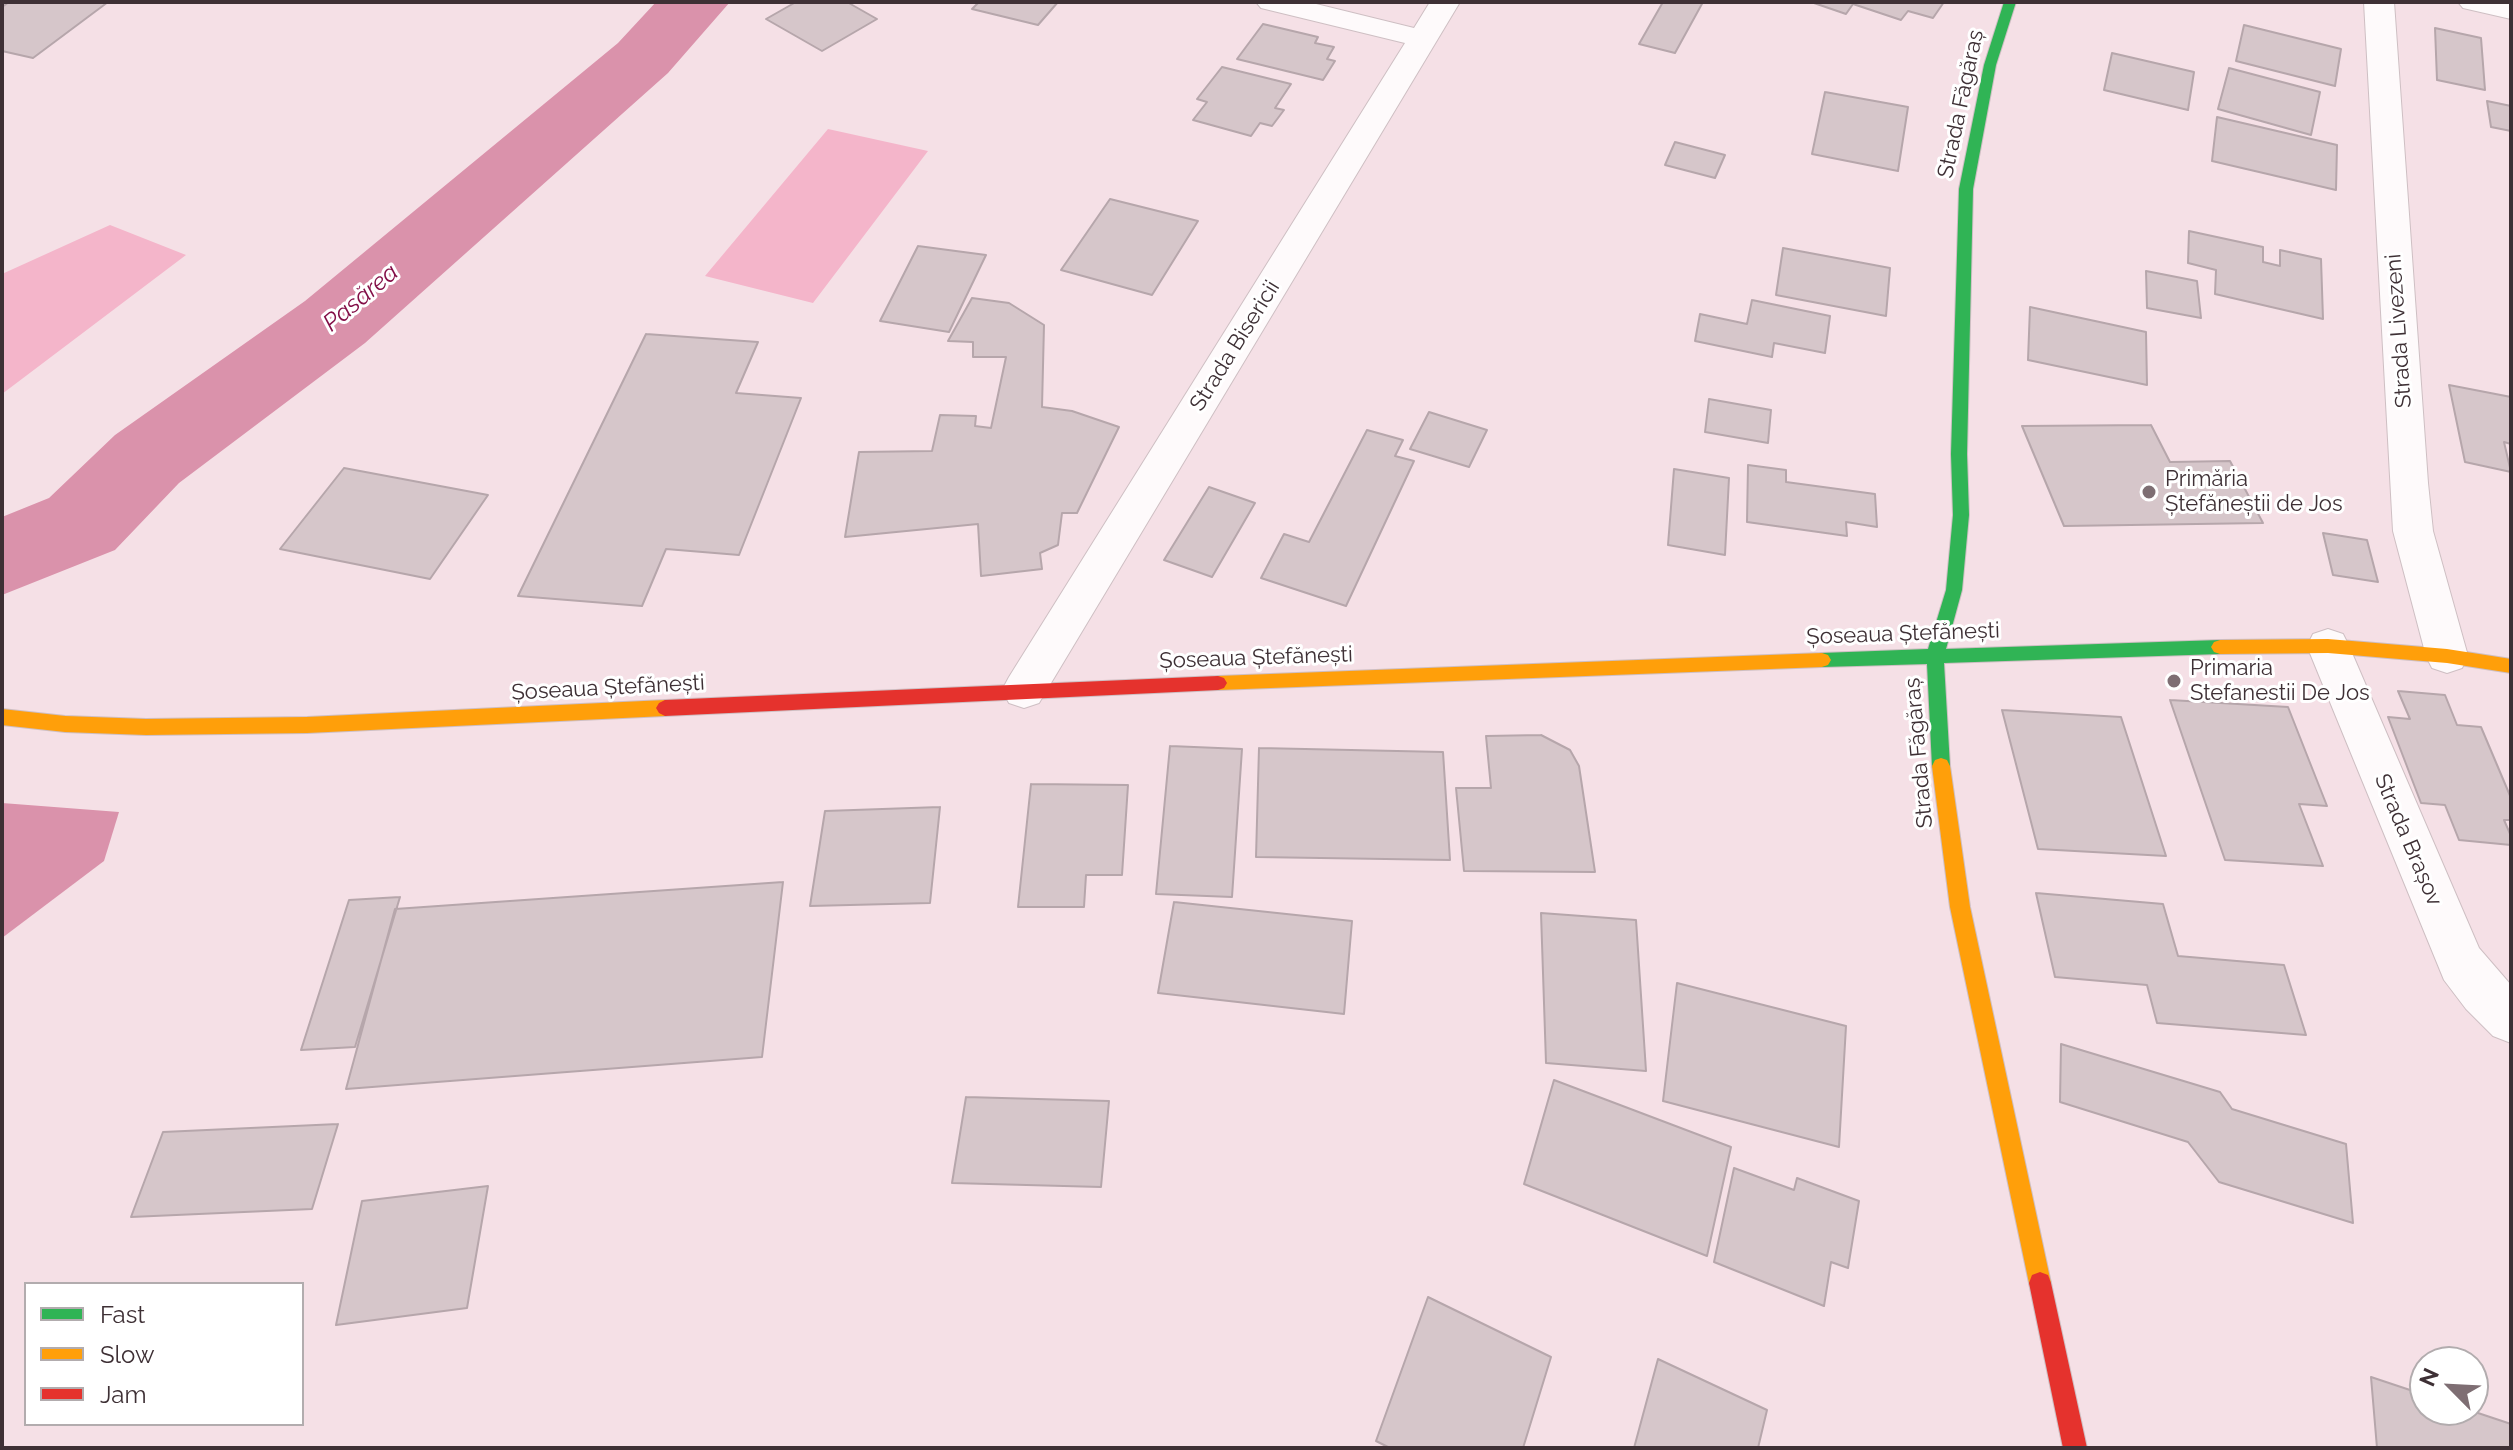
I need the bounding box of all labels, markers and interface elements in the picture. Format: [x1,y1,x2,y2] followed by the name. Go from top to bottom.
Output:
[1932,27,1990,181] street label: Strada Făgăraș
[2380,253,2418,409] street label: Strada Livezeni
[318,258,404,338] water label: Pasărea
[1184,276,1286,416] street label: Strada Bisericii
[2165,466,2343,518] place label: Primăria Ștefăneștii de Jos
[2140,483,2158,501] marker: Primăria Ștefăneștii de Jos
[1806,617,2000,651] street label: Șoseaua Ștefănești
[1159,641,1353,675] street label: Șoseaua Ștefănești
[2190,655,2370,706] place label: Primaria Stefanestii De Jos
[511,670,705,706] street label: Șoseaua Ștefănești
[2165,672,2183,690] marker: Primaria Stefanestii De Jos
[1899,677,1939,829] street label: Strada Făgăraș
[2368,770,2448,910] street label: Strada Brașov
[24,1282,304,1426] legend
[100,1300,145,1329] text: Fast
[100,1340,154,1369] text: Slow
[2409,1346,2489,1426] north arrow
[2414,1364,2444,1390] text: N
[100,1380,146,1409] text: Jam

